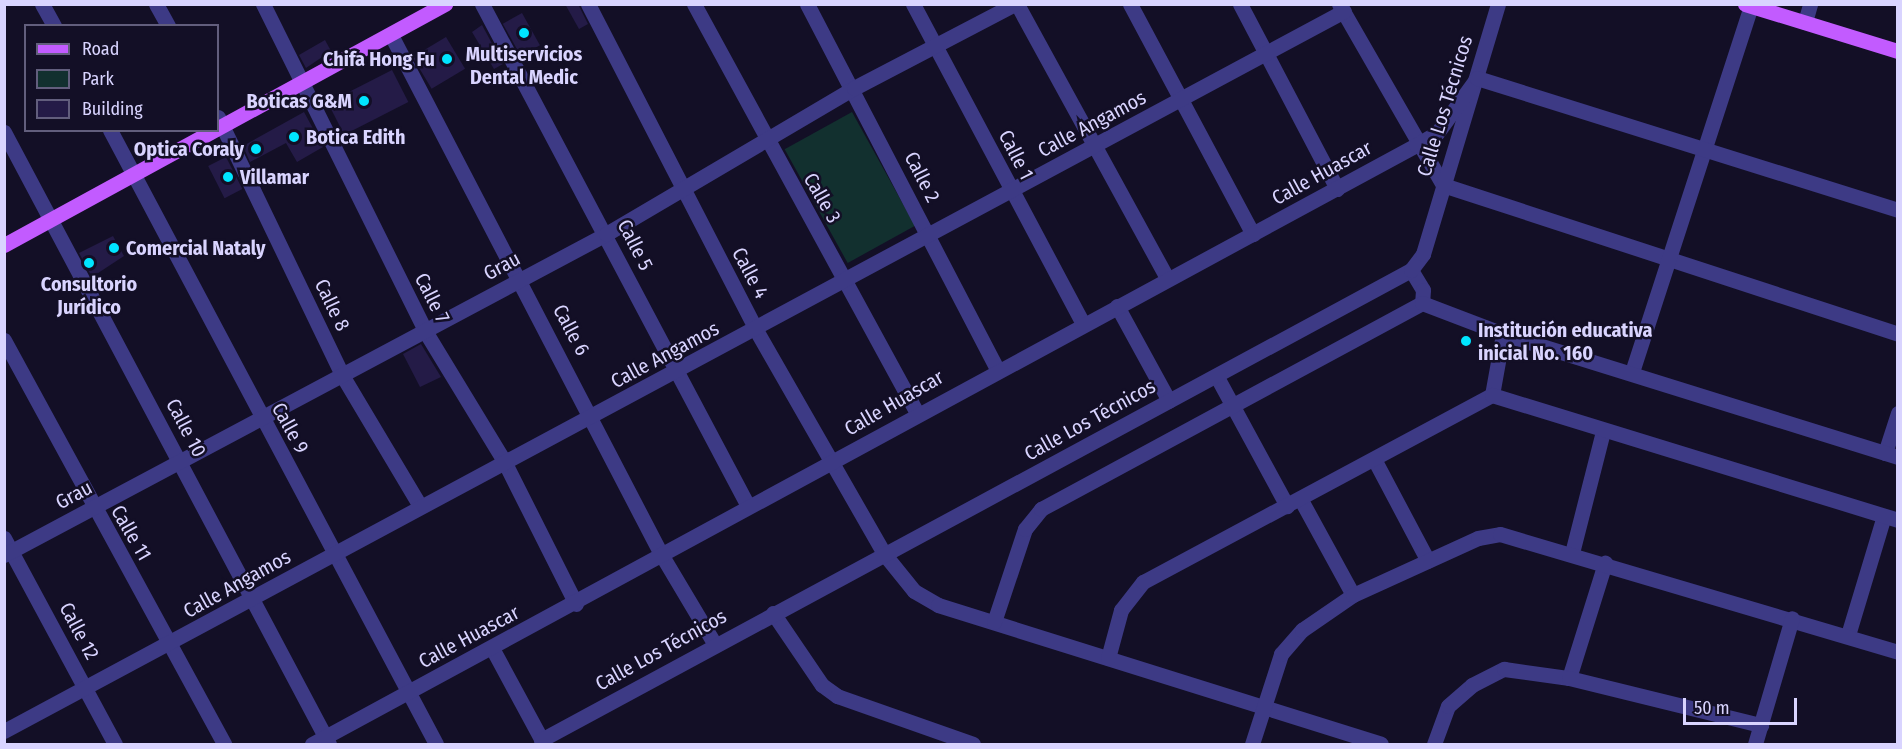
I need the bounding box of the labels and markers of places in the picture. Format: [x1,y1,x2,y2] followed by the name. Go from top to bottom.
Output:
[517,26,531,40] marker: Multiservicios Dental Medic
[466,42,582,89] place label: Multiservicios Dental Medic
[323,47,435,71] place label: Chifa Hong Fu
[440,52,454,66] marker: Chifa Hong Fu
[247,89,352,113] place label: Boticas G&M
[357,94,371,108] marker: Boticas G&M
[306,125,405,149] place label: Botica Edith
[287,130,301,144] marker: Botica Edith
[134,137,244,161] place label: Optica Coraly
[249,142,263,156] marker: Optica Coraly
[240,165,309,189] place label: Villamar
[221,170,235,184] marker: Villamar
[126,236,265,260] place label: Comercial Nataly
[107,241,121,255] marker: Comercial Nataly
[82,256,96,270] marker: Consultorio Jurídico
[41,272,137,319] place label: Consultorio Jurídico
[1478,318,1653,365] place label: Institución educativa inicial No. 160
[1459,334,1473,348] marker: Institución educativa inicial No. 160

